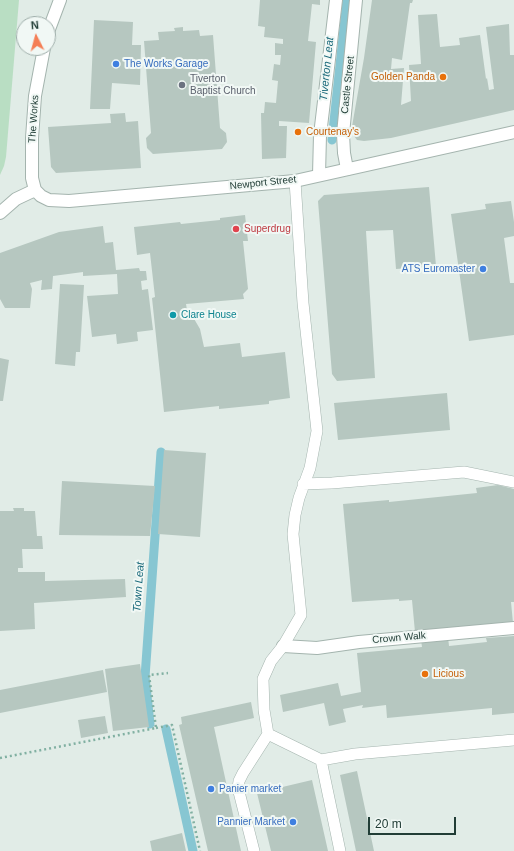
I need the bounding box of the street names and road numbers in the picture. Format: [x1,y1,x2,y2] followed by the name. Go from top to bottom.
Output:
[339,56,357,114] street label: Castle Street
[26,95,42,143] street label: The Works
[229,174,297,192] street label: Newport Street
[372,630,426,646] street label: Crown Walk

